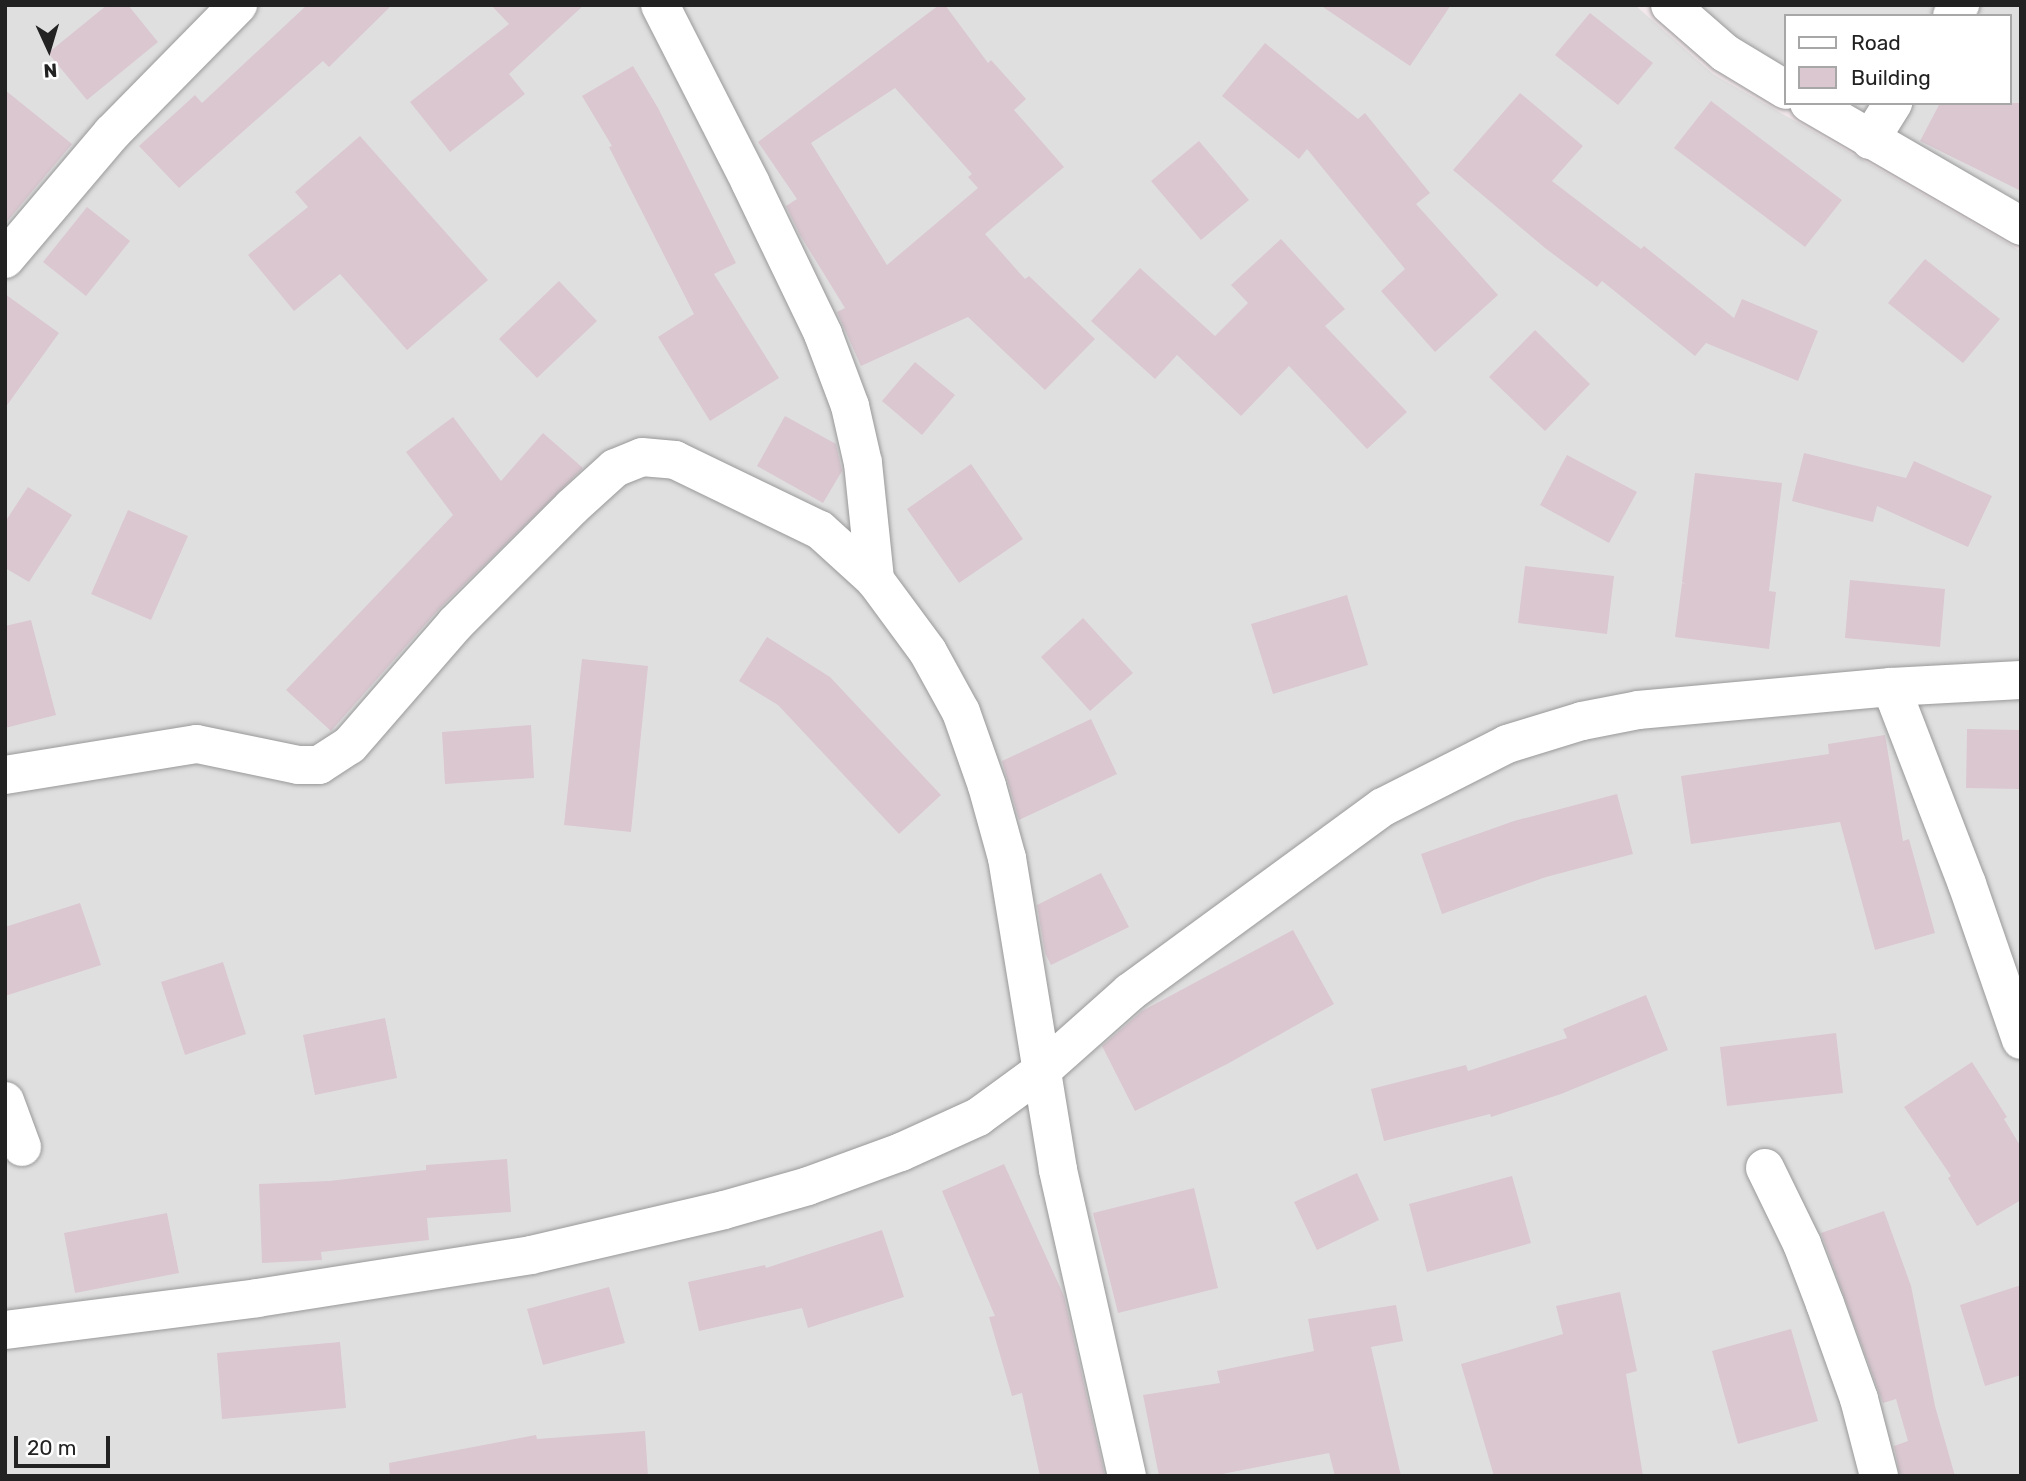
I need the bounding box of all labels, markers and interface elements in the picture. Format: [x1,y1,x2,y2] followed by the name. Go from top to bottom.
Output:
[14,14,84,84] north arrow
[1784,14,2012,105] legend
[1851,30,1901,55] text: Road
[43,58,58,82] text: N
[1851,65,1931,90] text: Building
[18,1422,114,1466] scale bar
[27,1435,76,1460] text: 20 m

